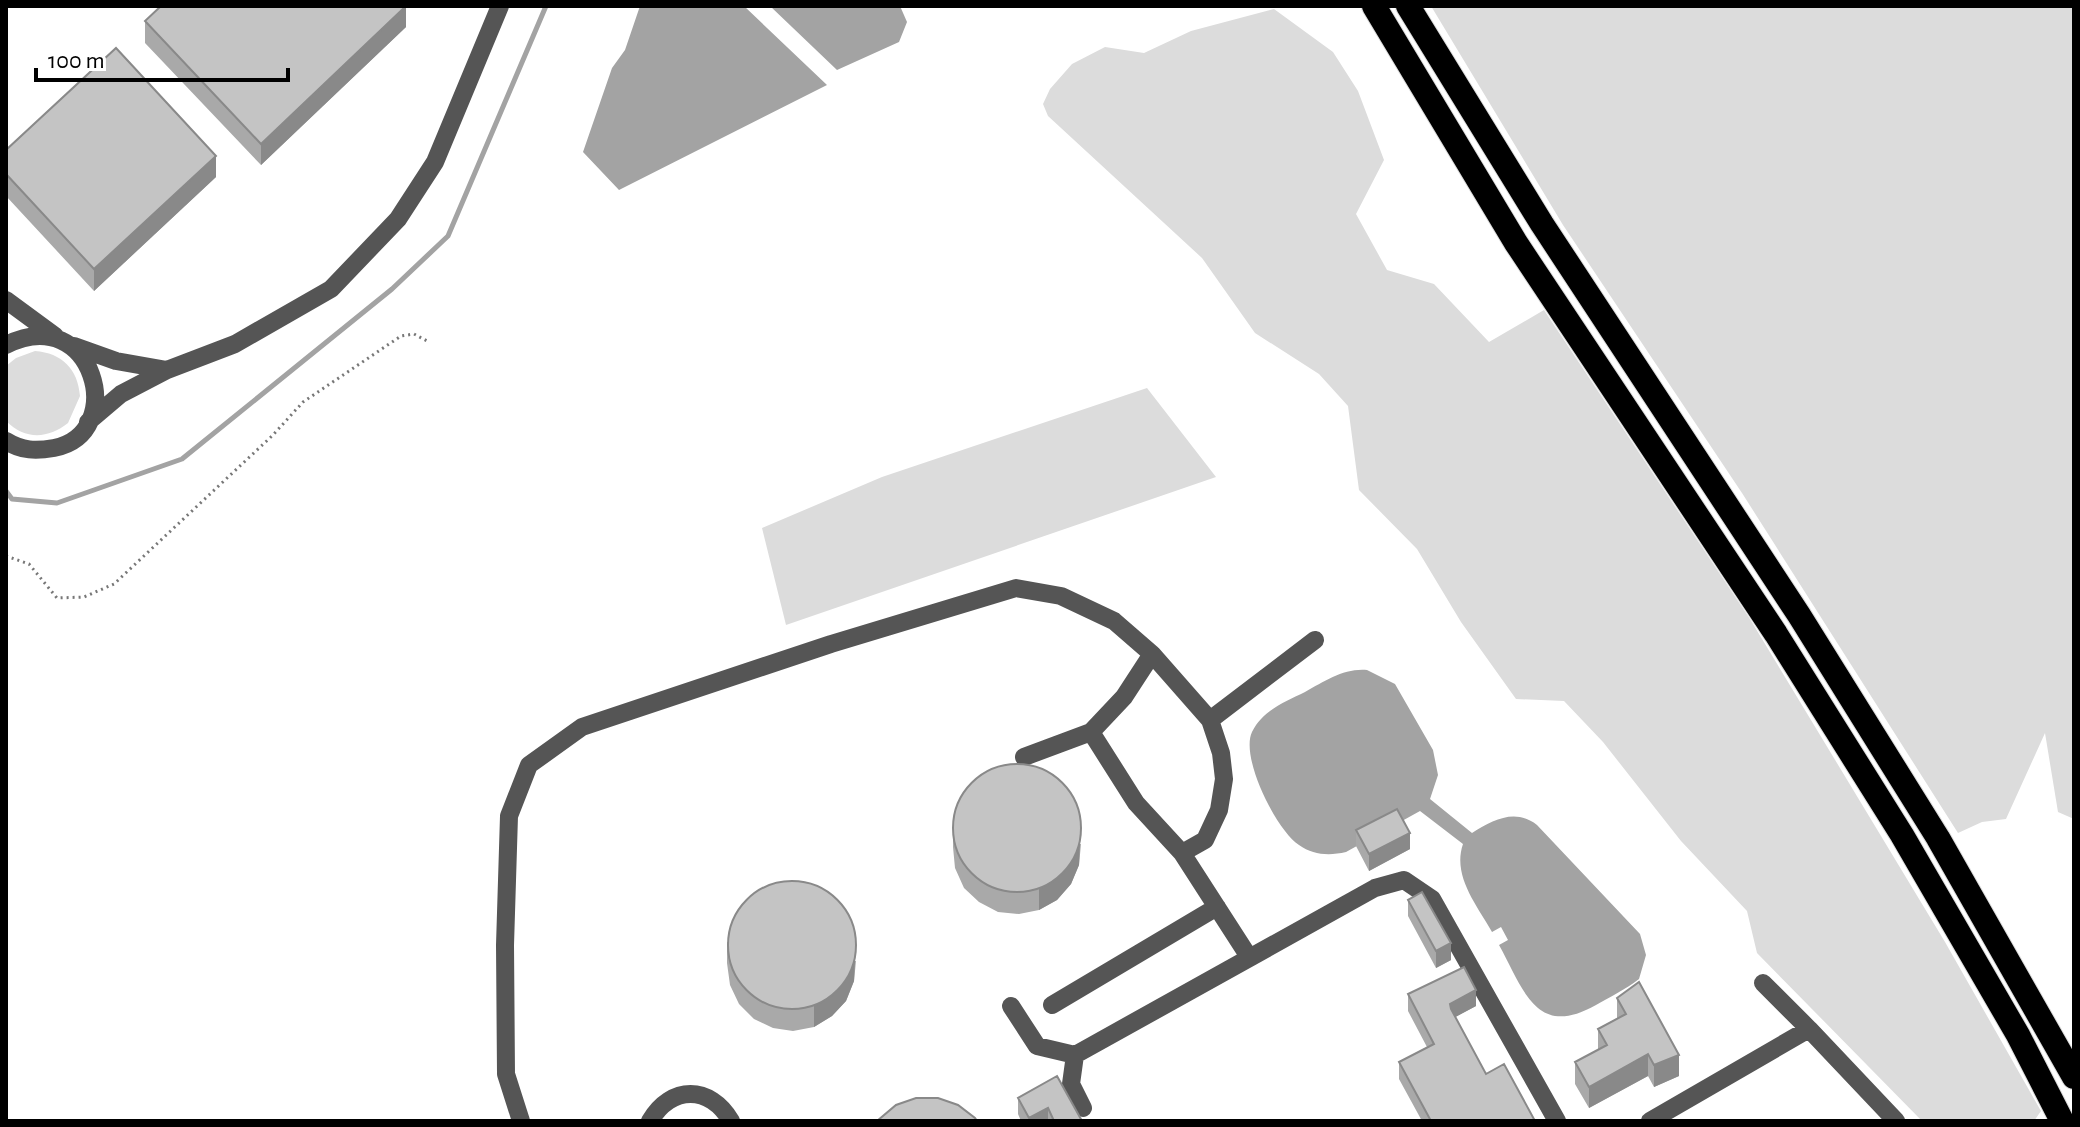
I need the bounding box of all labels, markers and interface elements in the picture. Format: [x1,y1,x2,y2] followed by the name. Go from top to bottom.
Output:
[36,32,288,82] scale bar
[48,49,105,73] text: 100 m

